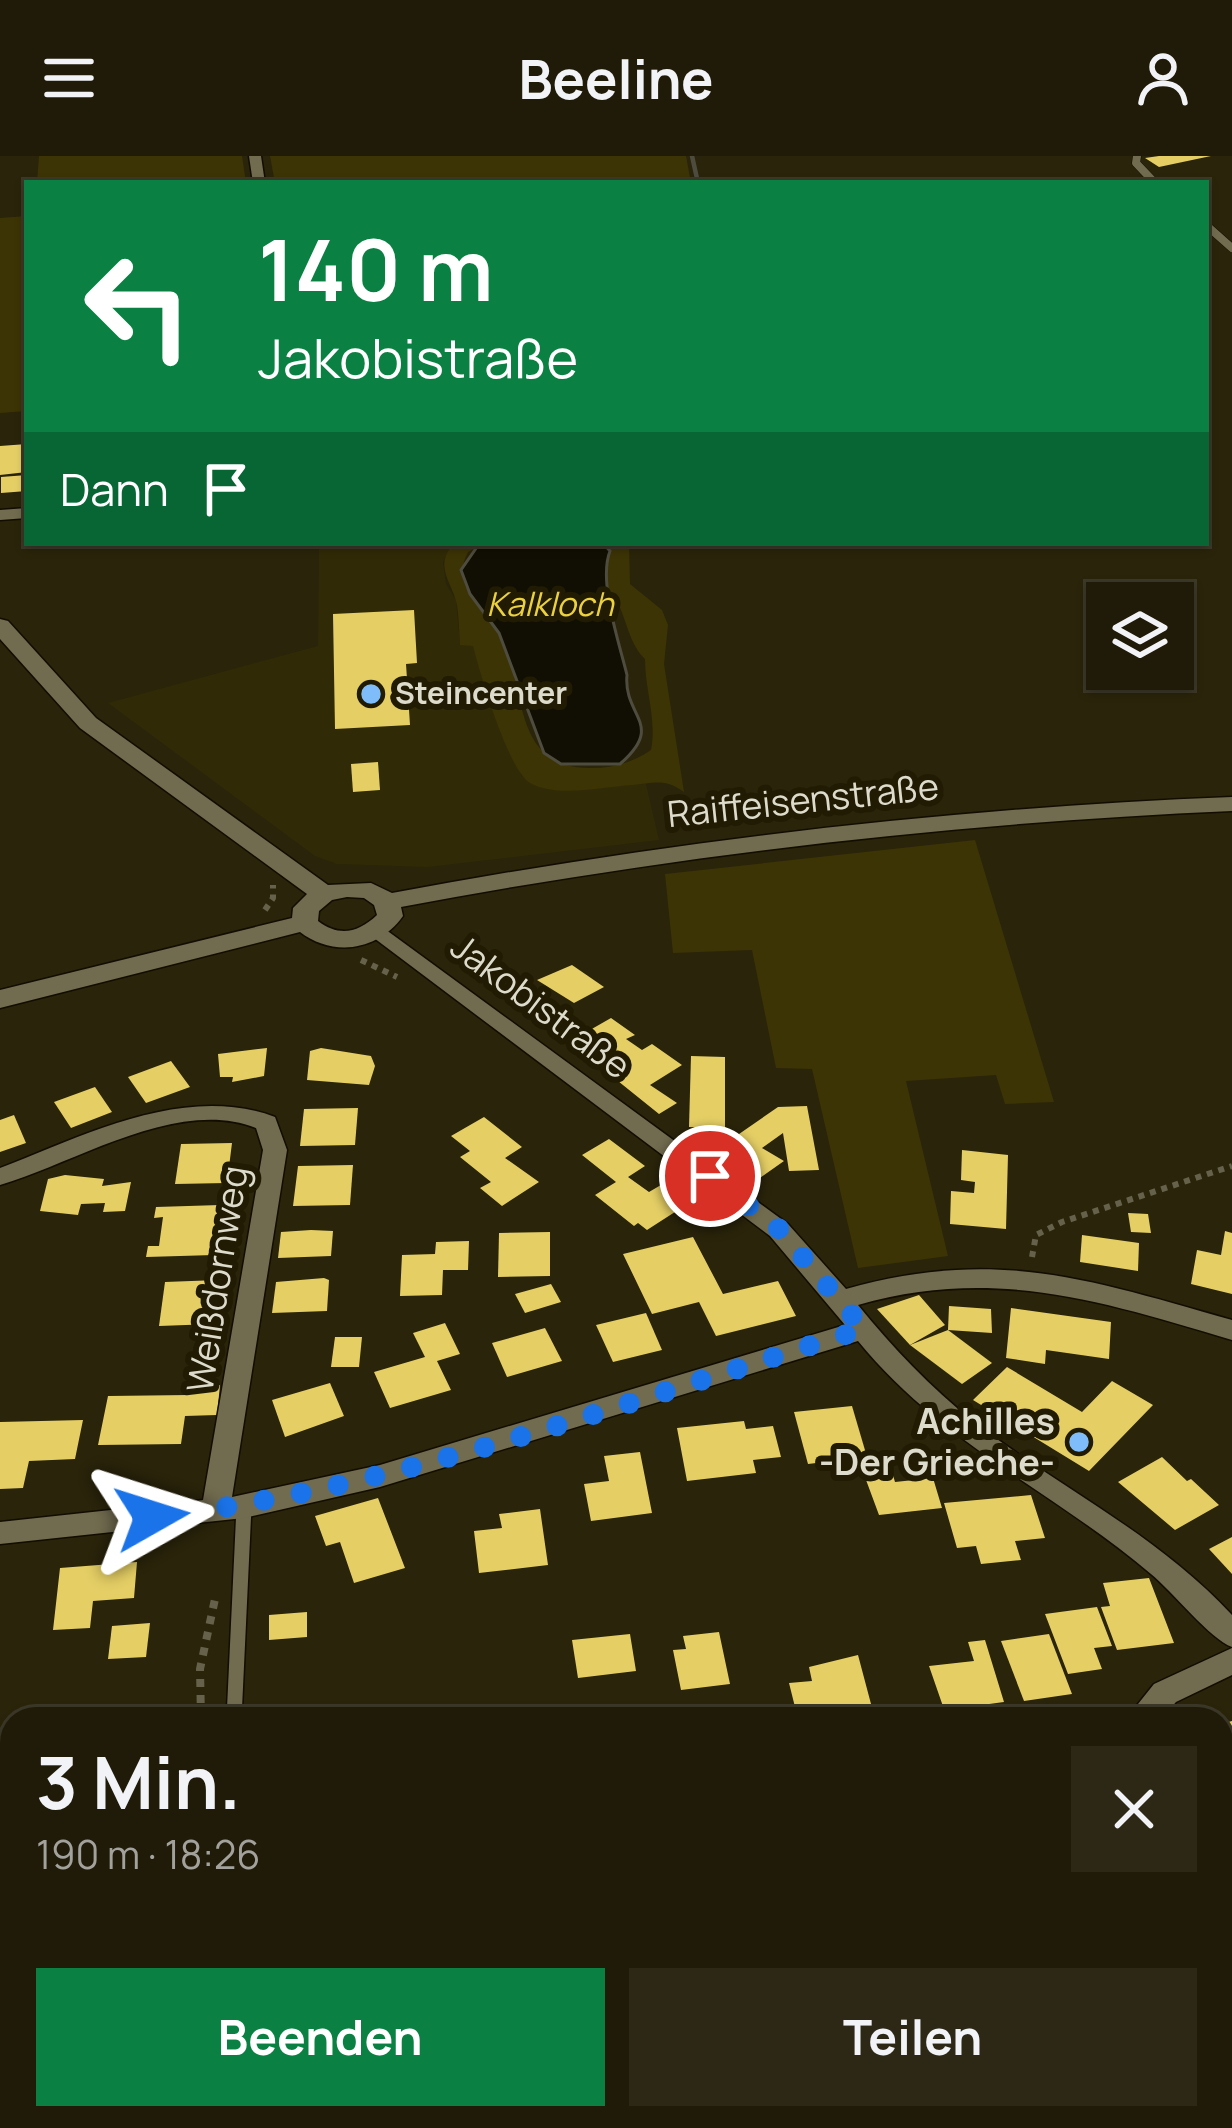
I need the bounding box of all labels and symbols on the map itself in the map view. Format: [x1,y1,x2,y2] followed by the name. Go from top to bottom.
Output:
[486,581,615,626] water label: Kalkloch
[395,672,567,713] place label: Steincenter
[358,681,384,707] marker: Steincenter
[665,761,941,838] street label: Raiffeisenstraße
[441,922,641,1089] street label: Jakobistraße
[659,1125,761,1227] pin
[174,1162,259,1396] street label: Weißdornweg
[819,1396,1055,1486] place label: Achilles -Der Grieche-
[1066,1429,1092,1455] marker: Achilles -Der Grieche-
[89,1454,215,1580] position arrow

